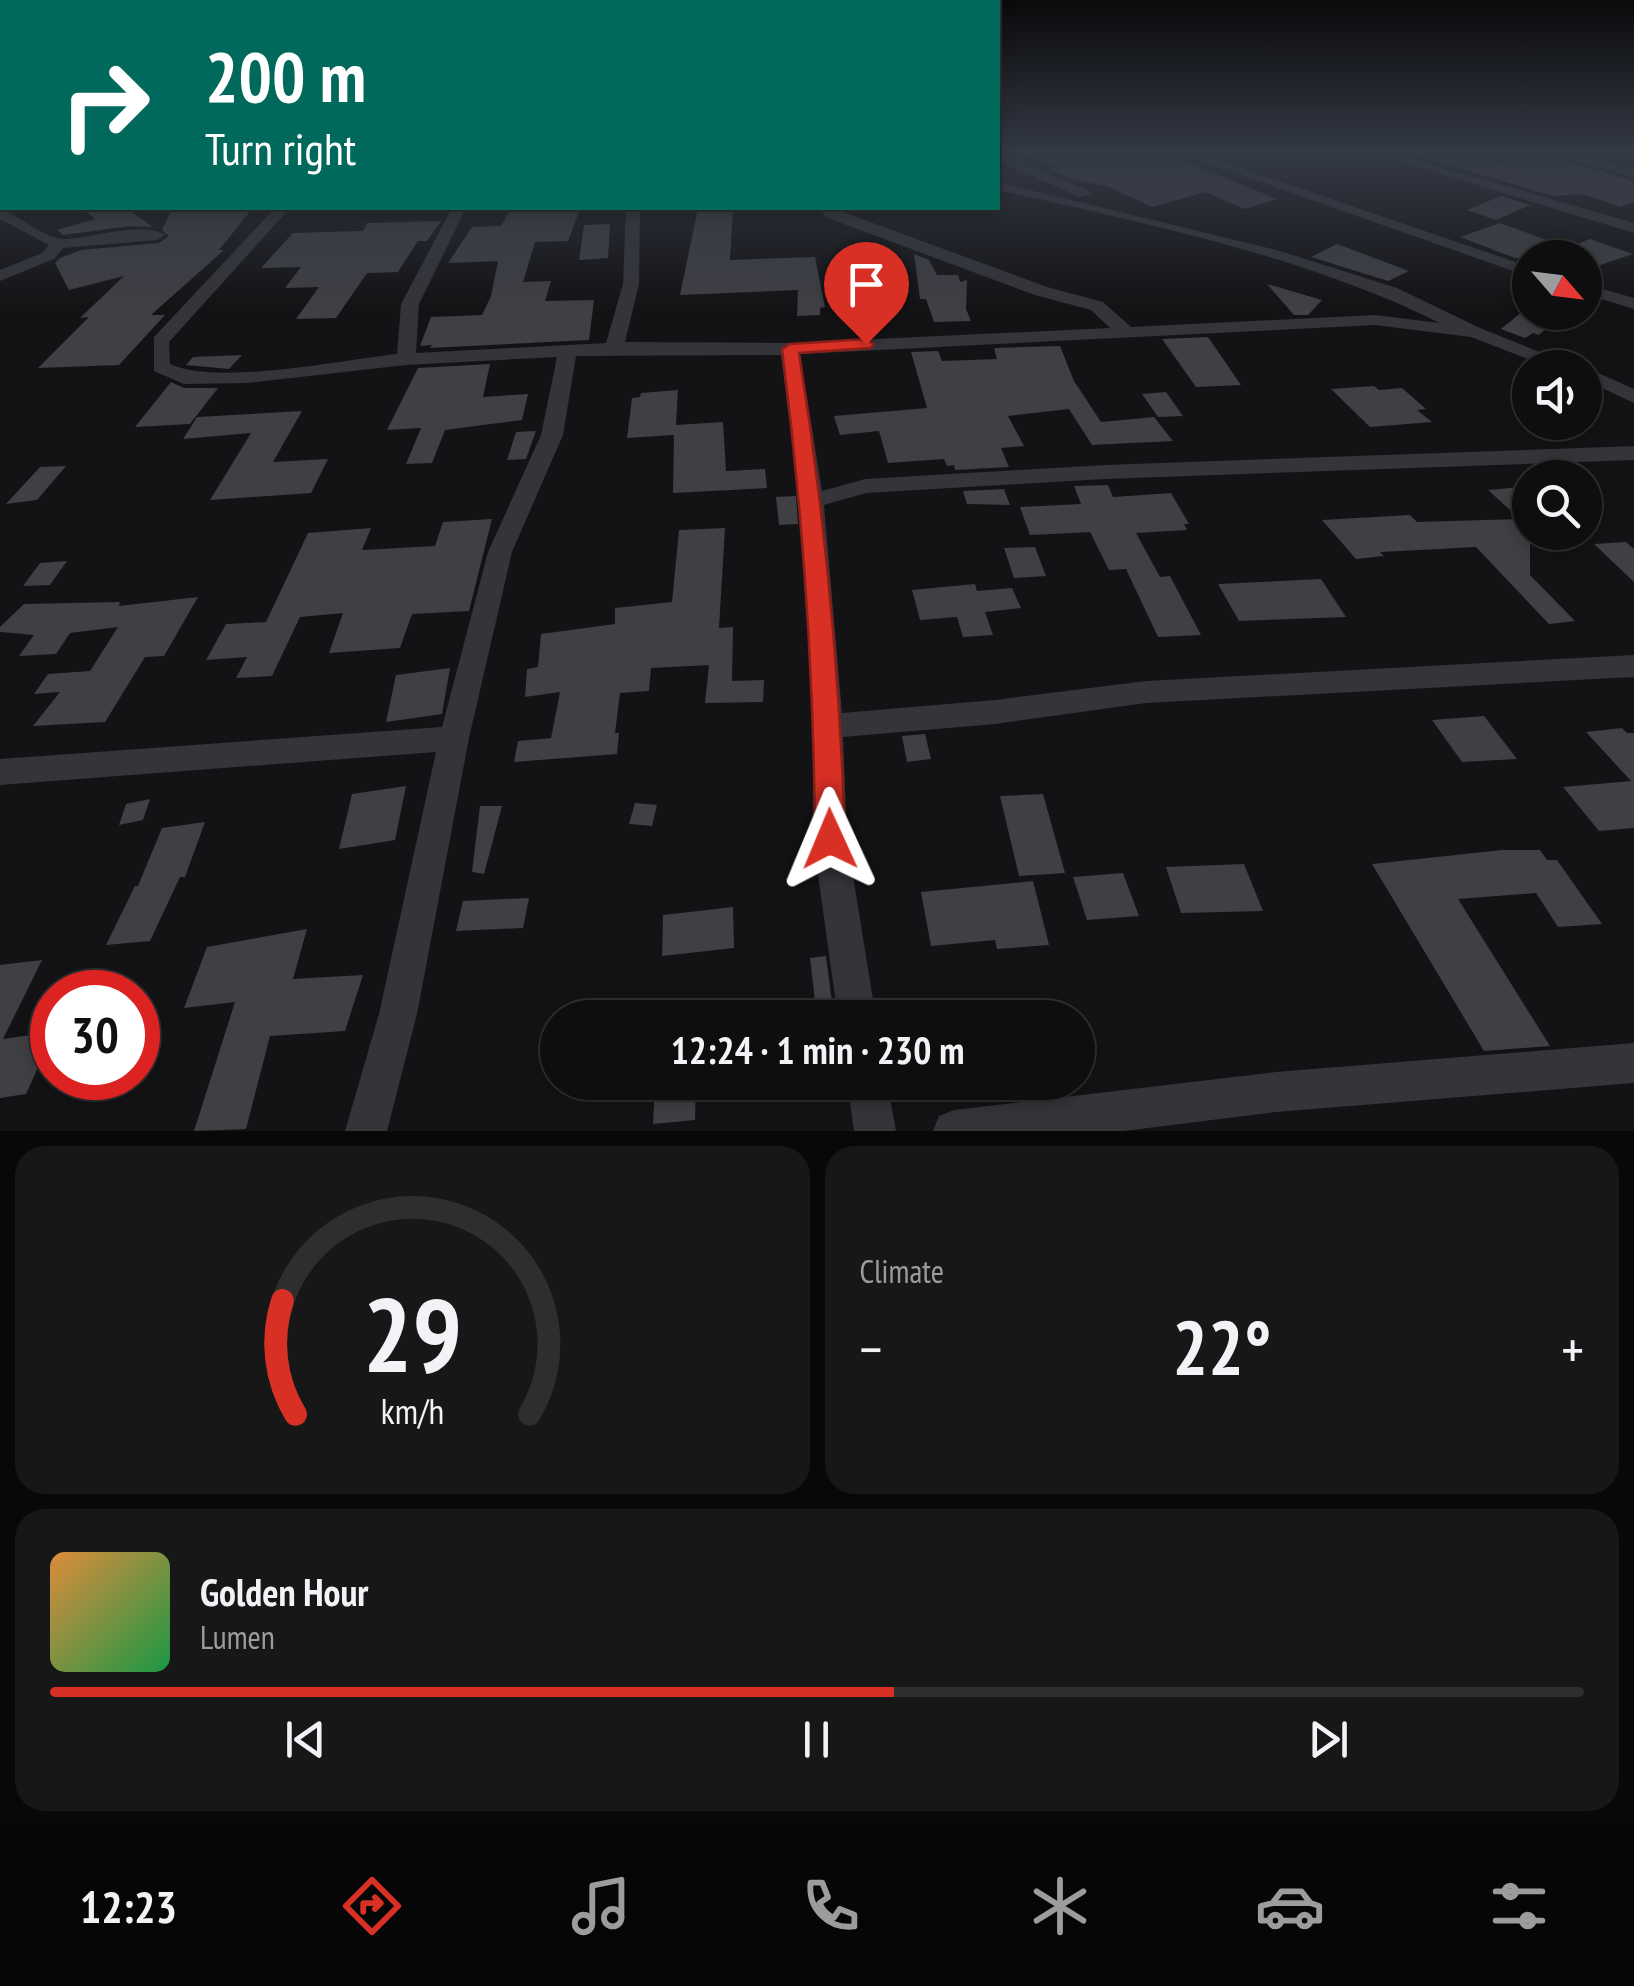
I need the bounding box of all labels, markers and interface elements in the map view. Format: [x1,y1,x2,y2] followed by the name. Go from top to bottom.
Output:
[205,31,366,121] text: 200 m
[40,40,170,170] icon: right
[205,119,356,177] text: Turn right
[1512,240,1602,330] north arrow
[1512,240,1602,550] map controls
[824,242,909,345] pin
[839,257,894,312] icon: arrive
[1512,350,1602,440] button: sound
[1512,460,1602,550] button: search
[778,787,882,891] position arrow
[30,970,160,1100] speed limit sign: 30
[671,1025,964,1074] text: 12:24 · 1 min · 230 m
[860,1250,944,1292] text: Climate
[363,1266,462,1401] text: 29
[1172,1299,1271,1396] text: 22°
[860,1313,882,1384] text: −
[1561,1313,1584,1384] text: +
[381,1388,444,1434] text: km/h
[200,1567,369,1616] text: Golden Hour
[200,1616,275,1658] text: Lumen
[278,1712,333,1767] icon: previous
[789,1712,844,1767] icon: pause
[1301,1712,1356,1767] icon: next
[337,1871,407,1941] icon: directions
[566,1871,636,1941] icon: music
[796,1871,866,1941] icon: phone
[1025,1871,1095,1941] icon: climate
[1255,1871,1325,1941] icon: car
[1484,1871,1554,1941] icon: filters
[80,1877,177,1935] text: 12:23

